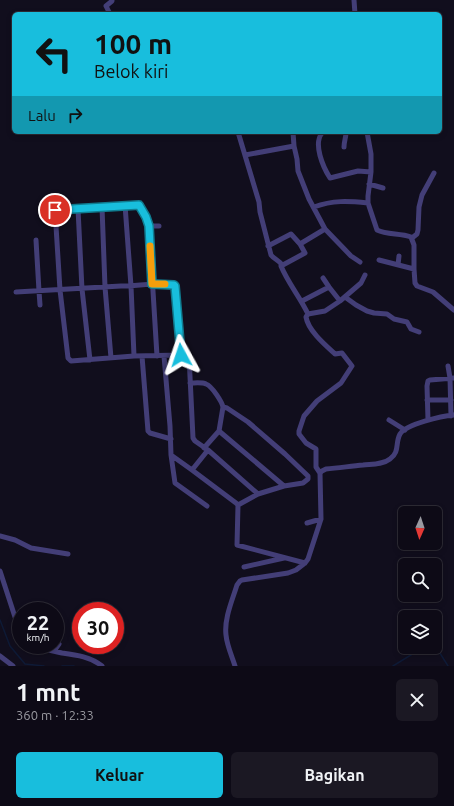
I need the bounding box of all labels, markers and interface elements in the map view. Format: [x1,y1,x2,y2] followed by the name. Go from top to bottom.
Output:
[28,28,80,80] icon: left
[94,28,172,59] text: 100 m
[94,61,168,81] text: Belok kiri
[64,104,86,126] icon: right
[28,107,56,124] text: Lalu
[38,193,72,227] pin
[44,199,66,221] icon: arrive
[160,334,202,376] position arrow
[398,506,442,550] north arrow
[398,506,442,654] map controls
[398,558,442,602] button: search
[72,602,124,654] speed limit sign: 30
[398,610,442,654] button: layers
[27,611,49,634] text: 22
[26,632,50,643] text: km/h
[16,679,80,706] text: 1 mnt
[396,679,438,721] button: close
[16,708,94,722] text: 360 m · 12:33
[16,752,223,798] button: Keluar
[231,752,438,798] button: Bagikan

